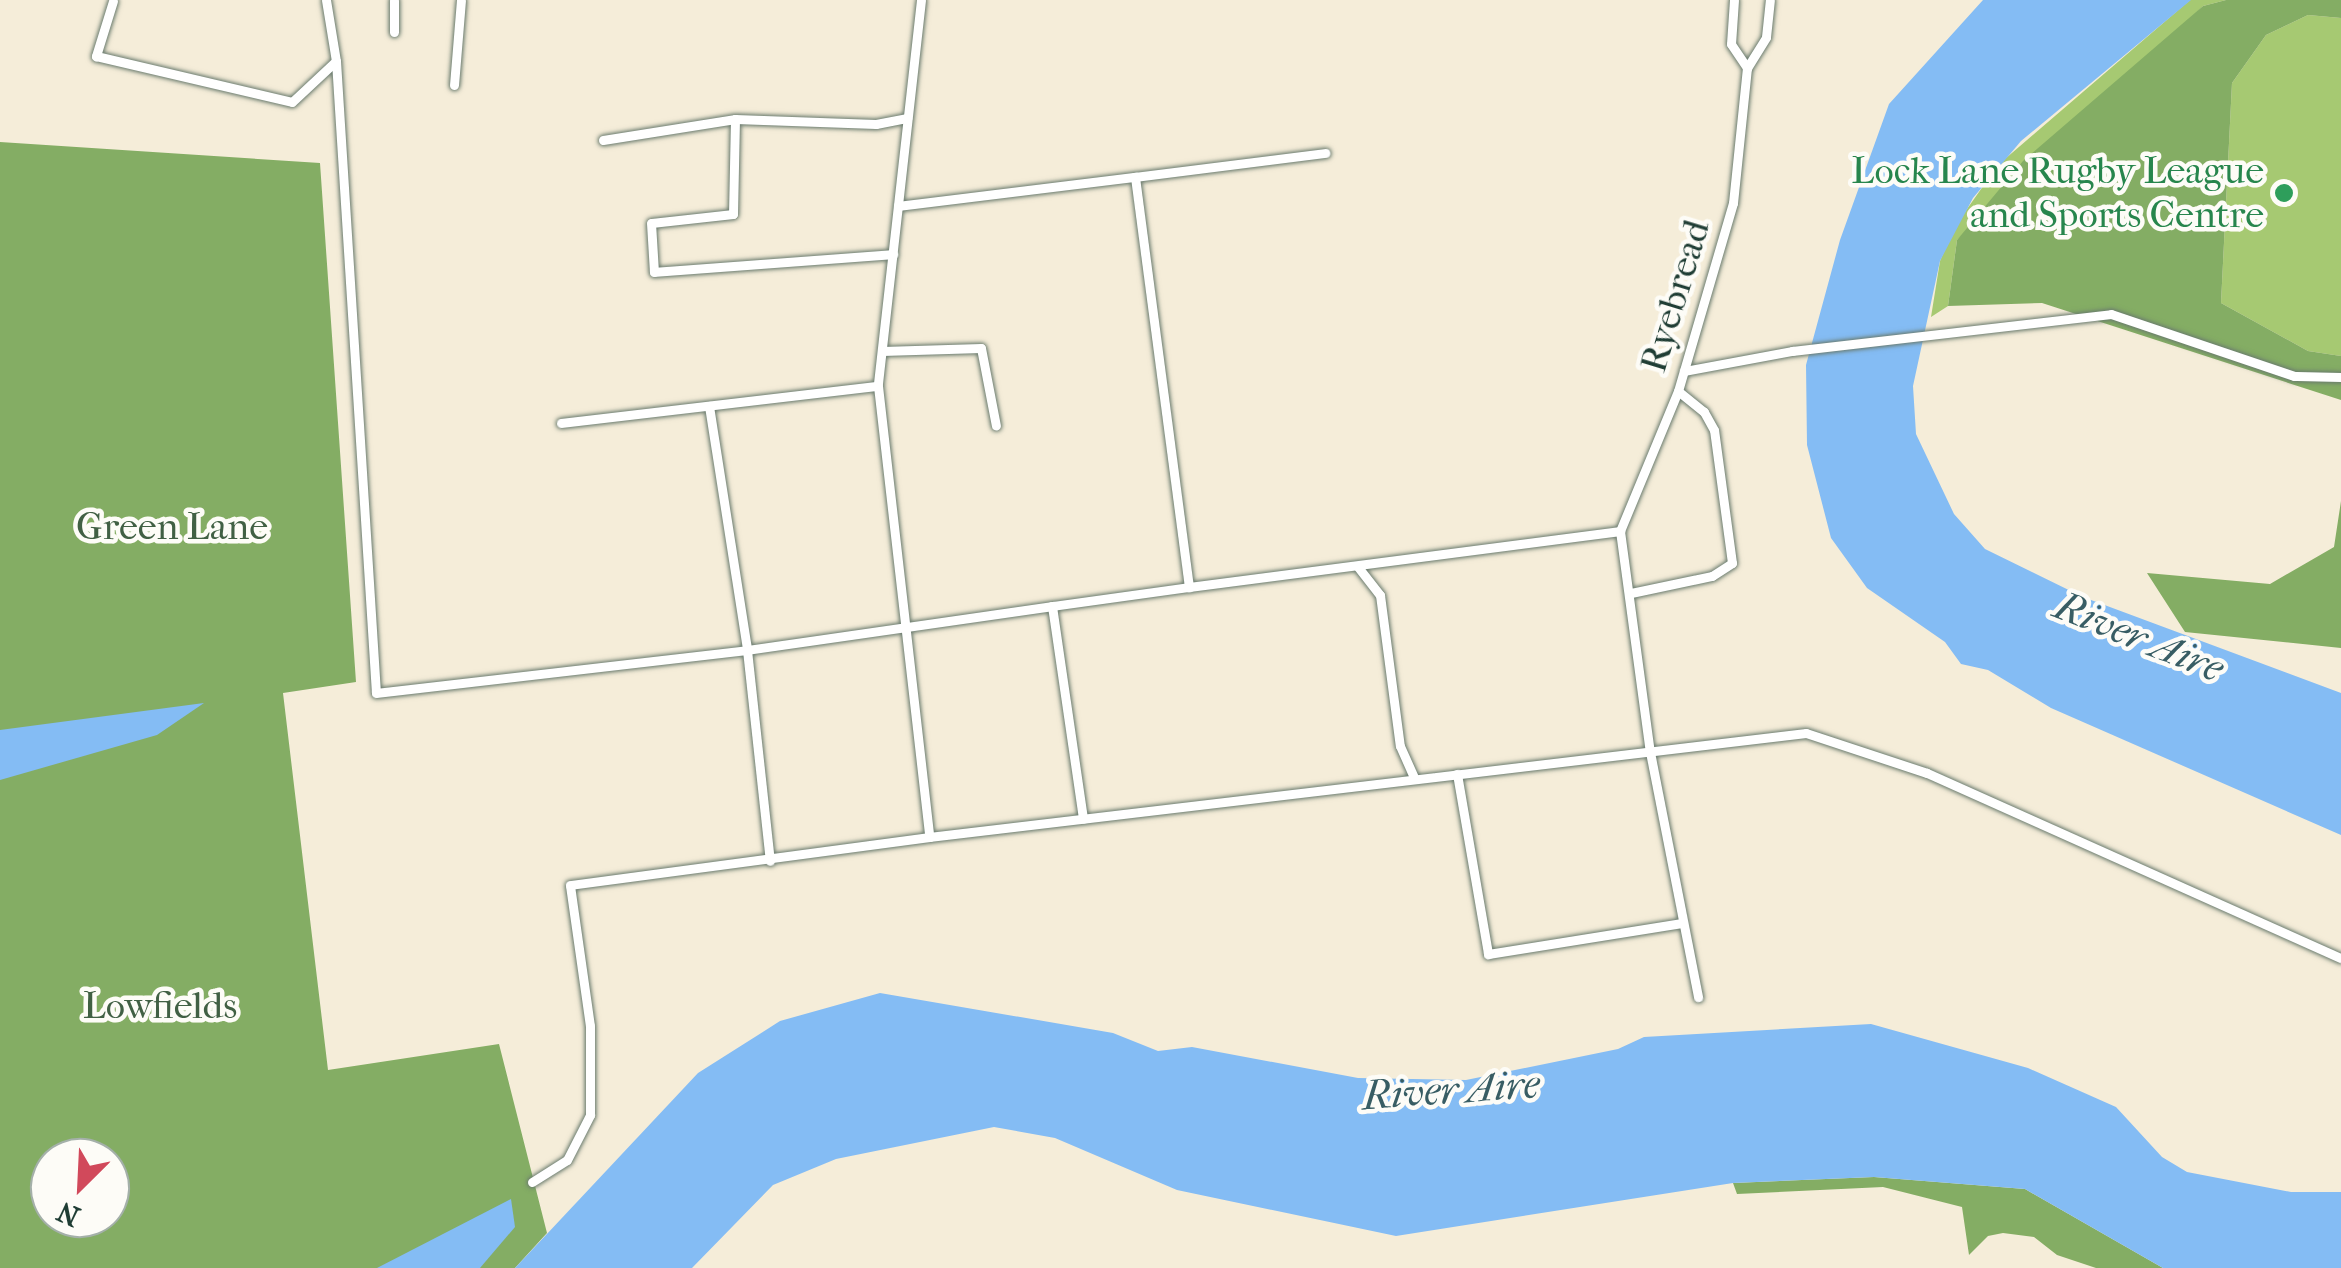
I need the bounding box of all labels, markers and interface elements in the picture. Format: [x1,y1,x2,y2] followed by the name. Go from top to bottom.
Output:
[1851,148,2264,238] place label: Lock Lane Rugby League and Sports Centre
[2273,182,2295,204] marker: Lock Lane Rugby League and Sports Centre
[1630,214,1720,378] street label: Ryebread
[76,504,268,550] park label: Green Lane
[2048,582,2230,692] water label: River Aire
[83,983,237,1029] park label: Lowfields
[1361,1060,1541,1120] water label: River Aire
[30,1138,130,1238] north arrow
[52,1195,85,1233] text: N

